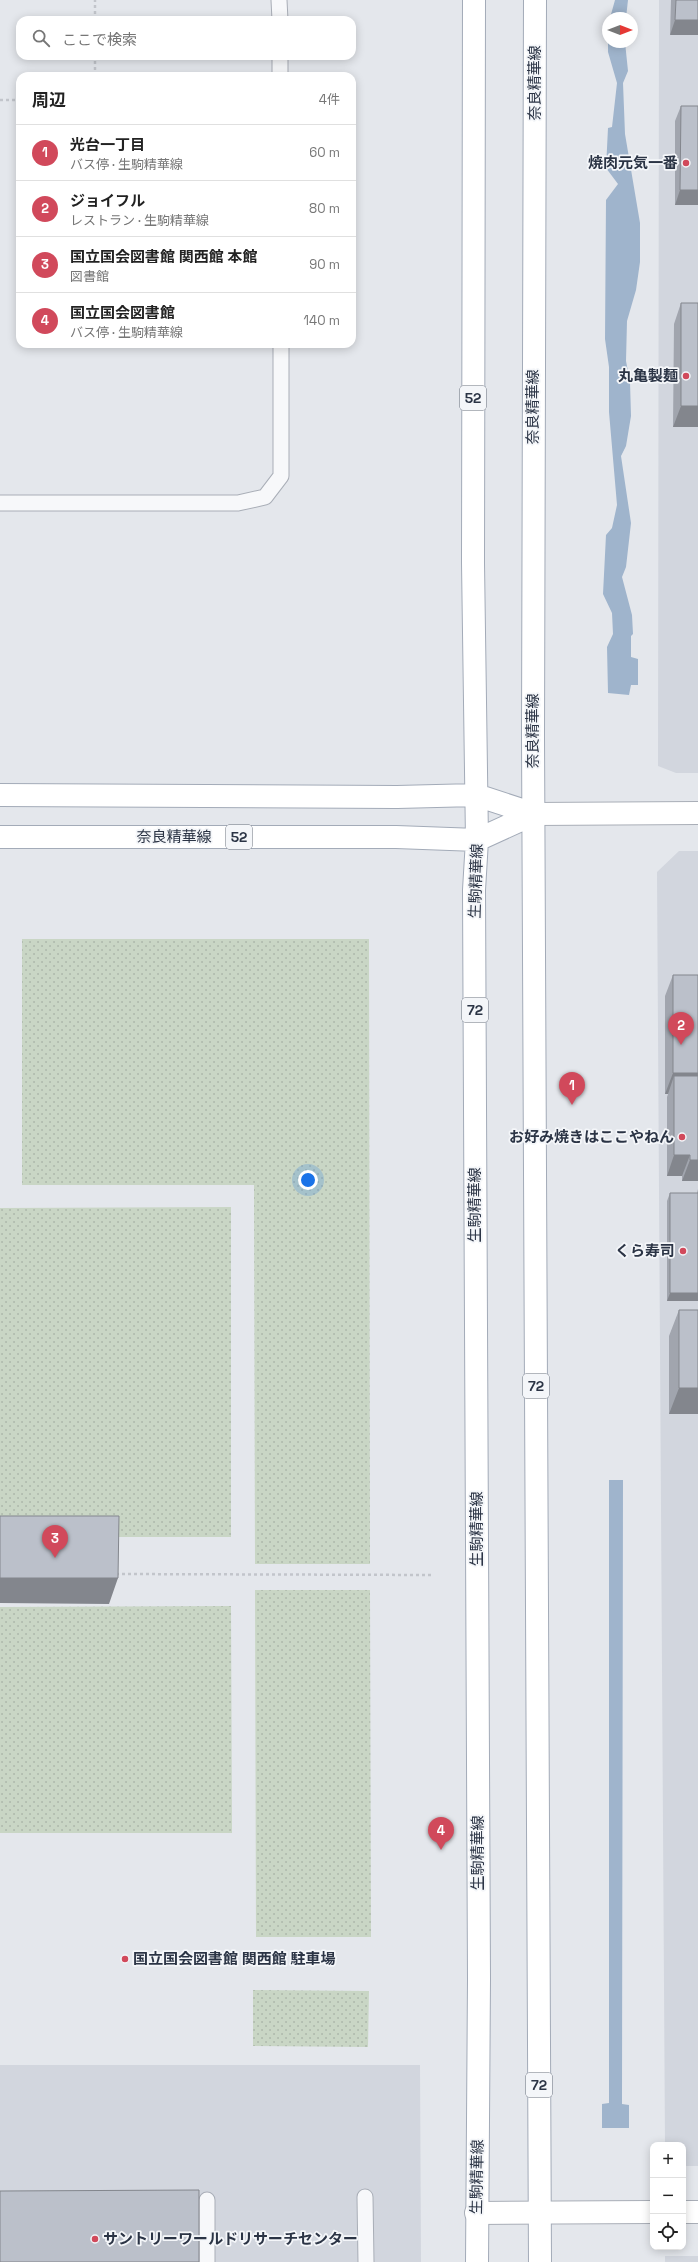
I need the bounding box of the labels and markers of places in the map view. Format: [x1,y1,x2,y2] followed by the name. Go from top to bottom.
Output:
[588,153,678,172] place label: 焼肉元気一番
[681,158,691,168] marker: 焼肉元気一番
[618,366,678,385] place label: 丸亀製麺
[681,371,691,381] marker: 丸亀製麺
[668,1012,694,1045] pin: 2
[559,1072,585,1105] pin: 1
[509,1127,674,1146] place label: お好み焼きはここやねん
[677,1132,687,1142] marker: お好み焼きはここやねん
[615,1241,675,1260] place label: くら寿司
[678,1246,688,1256] marker: くら寿司
[42,1525,68,1558] pin: 3
[428,1817,454,1850] pin: 4
[133,1949,336,1968] place label: 国立国会図書館 関西館 駐車場
[120,1954,130,1964] marker: 国立国会図書館 関西館 駐車場
[103,2229,358,2248] place label: サントリーワールドリサーチセンター
[90,2234,100,2244] marker: サントリーワールドリサーチセンター

